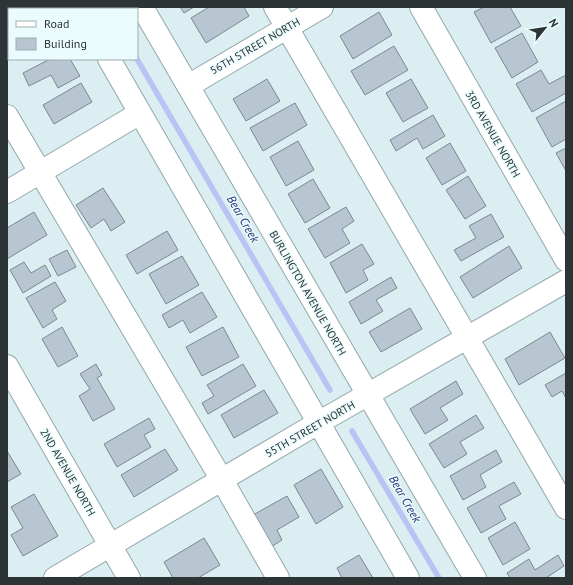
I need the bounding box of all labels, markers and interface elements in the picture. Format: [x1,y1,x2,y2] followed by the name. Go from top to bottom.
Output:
[8,8,138,60] legend
[525,8,565,48] north arrow
[208,15,302,77] street label: 56TH STREET NORTH
[44,16,69,31] text: Road
[546,16,562,30] text: N
[44,36,87,51] text: Building
[462,88,524,180] street label: 3RD AVENUE NORTH
[224,193,263,245] water label: Bear Creek
[266,228,350,358] street label: BURLINGTON AVENUE NORTH
[263,398,357,460] street label: 55TH STREET NORTH
[37,426,99,518] street label: 2ND AVENUE NORTH
[386,473,425,525] water label: Bear Creek

